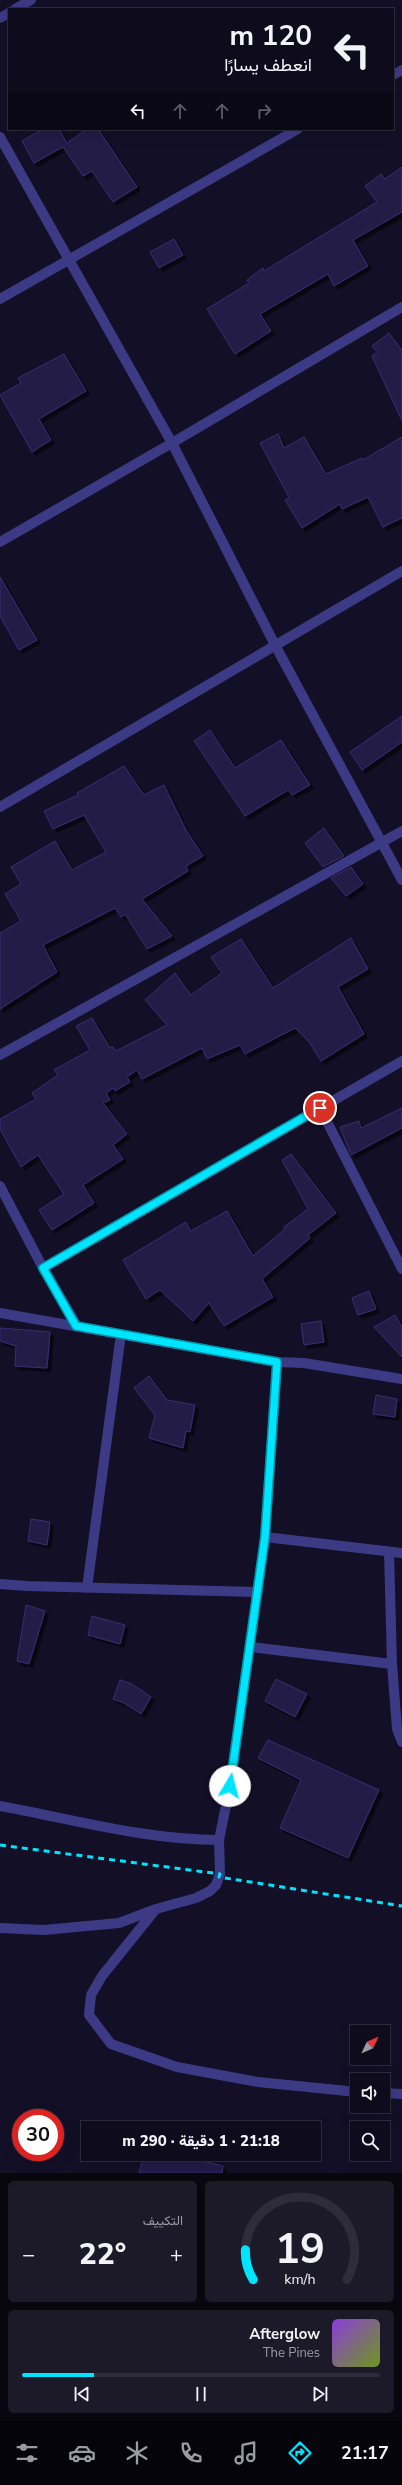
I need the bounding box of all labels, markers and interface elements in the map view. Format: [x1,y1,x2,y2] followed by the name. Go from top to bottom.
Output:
[229,17,312,55] text: 120 m
[326,24,378,76] icon: left
[224,53,312,77] text: انعطف يسارًا
[127,100,149,122] icon: left
[169,100,191,122] icon: ahead
[211,100,233,122] icon: ahead
[253,100,275,122] icon: right
[303,1091,337,1125] pin
[309,1097,331,1119] icon: arrive
[209,1765,251,1807] position arrow
[350,2025,390,2065] north arrow
[350,2025,390,2161] map controls
[350,2073,390,2113] button: sound
[12,2109,64,2161] speed limit sign: 30
[350,2121,390,2161] button: search
[122,2131,280,2151] text: 21:18 · 1 دقيقة · 290 m
[143,2212,183,2230] text: التكييف
[275,2220,324,2277] text: 19
[79,2234,126,2275] text: 22°
[22,2240,35,2270] text: −
[170,2240,183,2270] text: +
[284,2269,315,2288] text: km/h
[249,2324,320,2344] text: Afterglow
[263,2344,320,2362] text: The Pines
[71,2383,93,2405] icon: previous
[190,2383,212,2405] icon: pause
[309,2383,331,2405] icon: next
[13,2439,41,2467] icon: filters
[68,2439,96,2467] icon: car
[123,2439,151,2467] icon: climate
[177,2439,205,2467] icon: phone
[232,2439,260,2467] icon: music
[286,2439,314,2467] icon: directions
[341,2441,389,2465] text: 21:17

